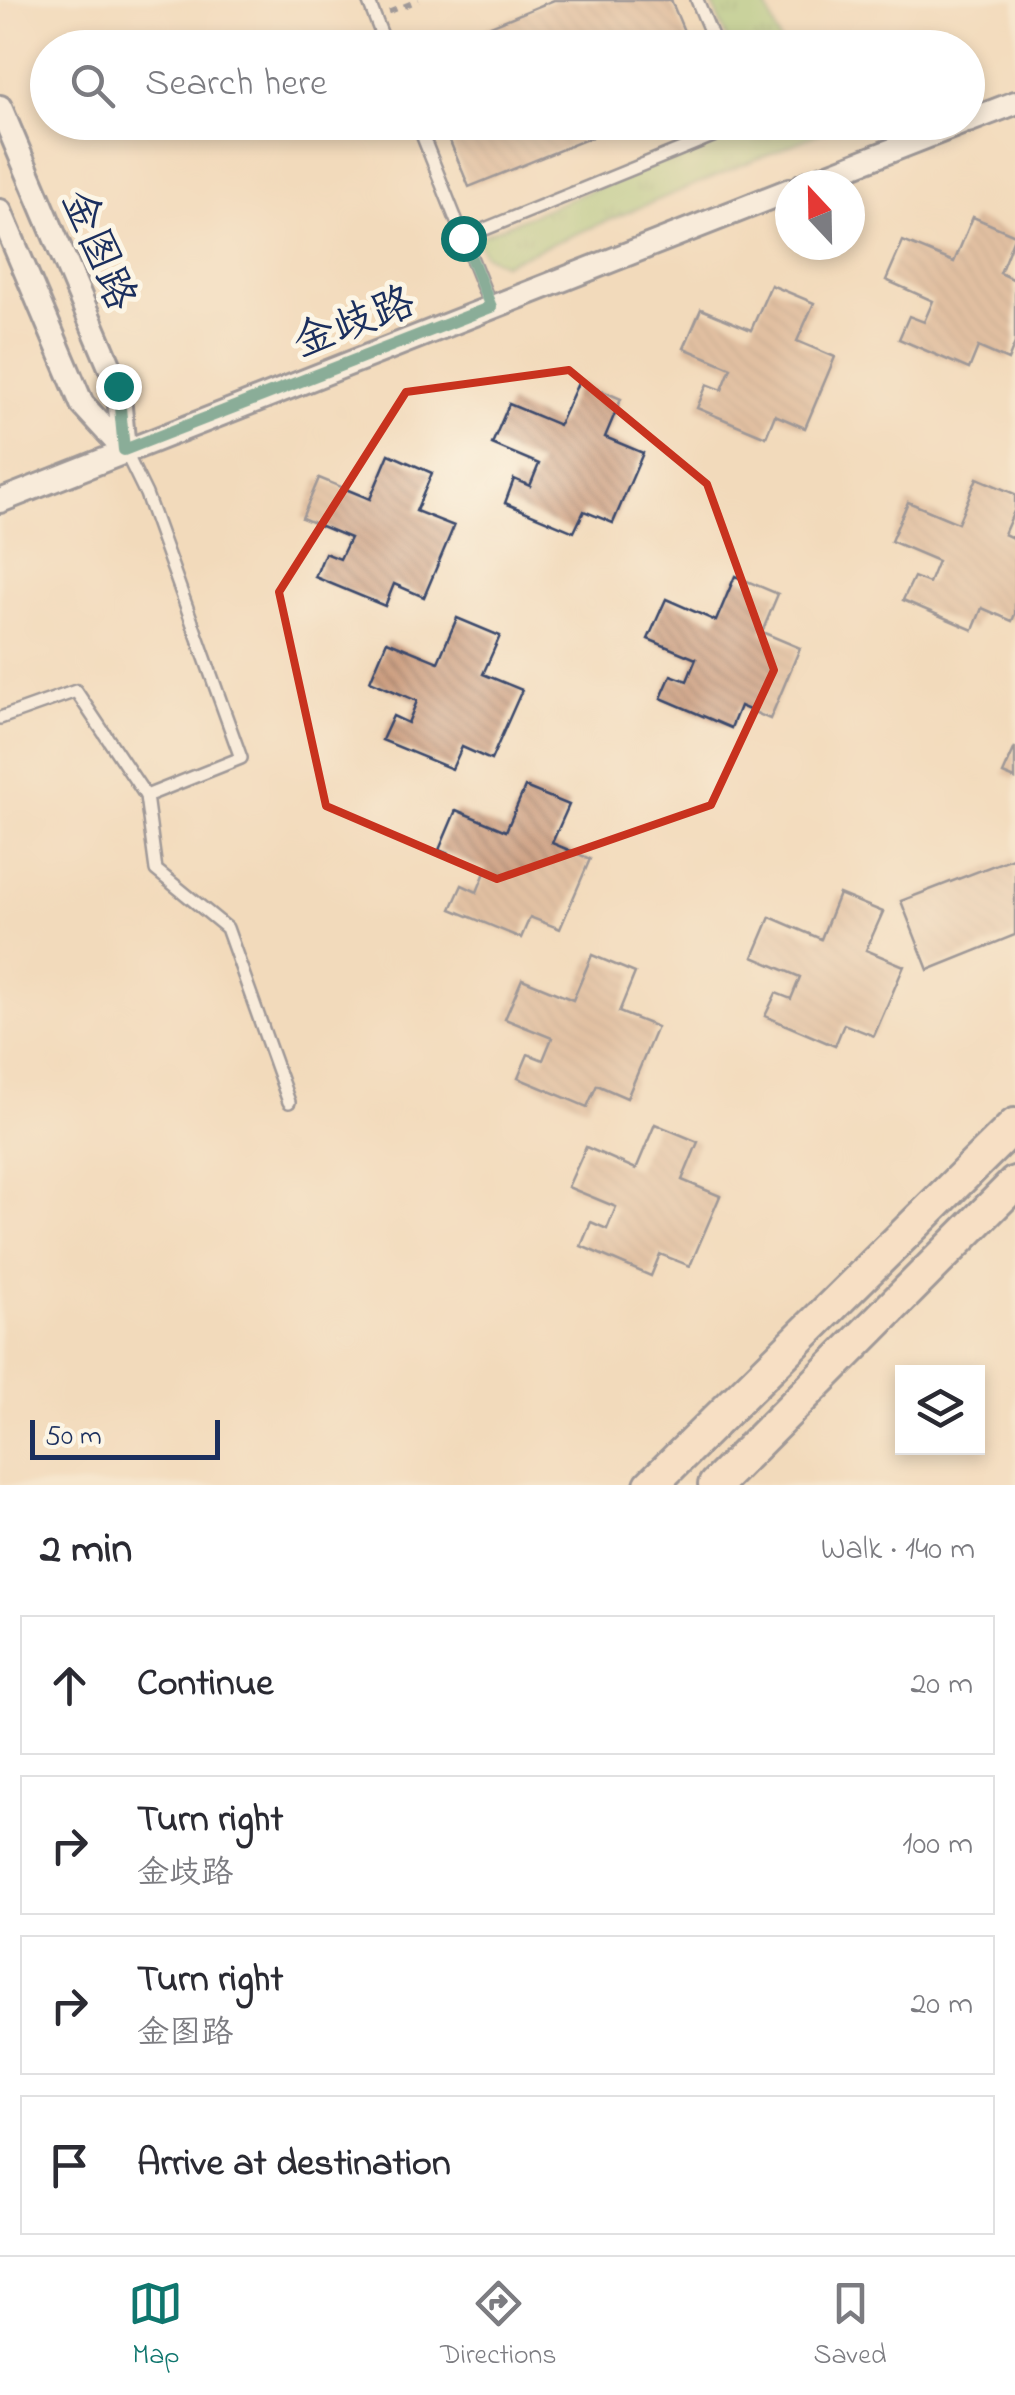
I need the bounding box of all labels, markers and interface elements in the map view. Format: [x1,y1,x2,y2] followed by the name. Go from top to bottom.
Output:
[30,30,985,140] search box
[145,57,327,113] text: Search here
[65,58,120,113] icon: search
[775,170,865,260] north arrow
[44,181,150,321] street label: 金图路
[441,216,487,262] route start
[285,273,424,375] street label: 金歧路
[96,364,142,410] route end
[895,1365,985,1455] map controls
[895,1365,985,1455] button: layers
[30,1415,220,1460] scale bar
[45,1417,102,1458] text: 50 m
[40,1520,132,1581] text: 2 min
[821,1527,975,1574] text: Walk · 140 m
[137,1657,273,1713] text: Continue
[42,1658,97,1713] icon: ahead
[910,1662,973,1709] text: 20 m
[137,1793,283,1849] text: Turn right
[42,1818,97,1873] icon: right
[902,1822,973,1869] text: 100 m
[137,1851,233,1898] text: 金歧路
[137,1953,283,2009] text: Turn right
[42,1978,97,2033] icon: right
[910,1982,973,2029] text: 20 m
[137,2011,233,2058] text: 金图路
[137,2137,451,2193] text: Arrive at destination
[42,2138,97,2193] icon: arrive
[128,2276,183,2377] tab: Map
[440,2276,557,2377] tab: Directions
[814,2276,887,2377] tab: Saved

